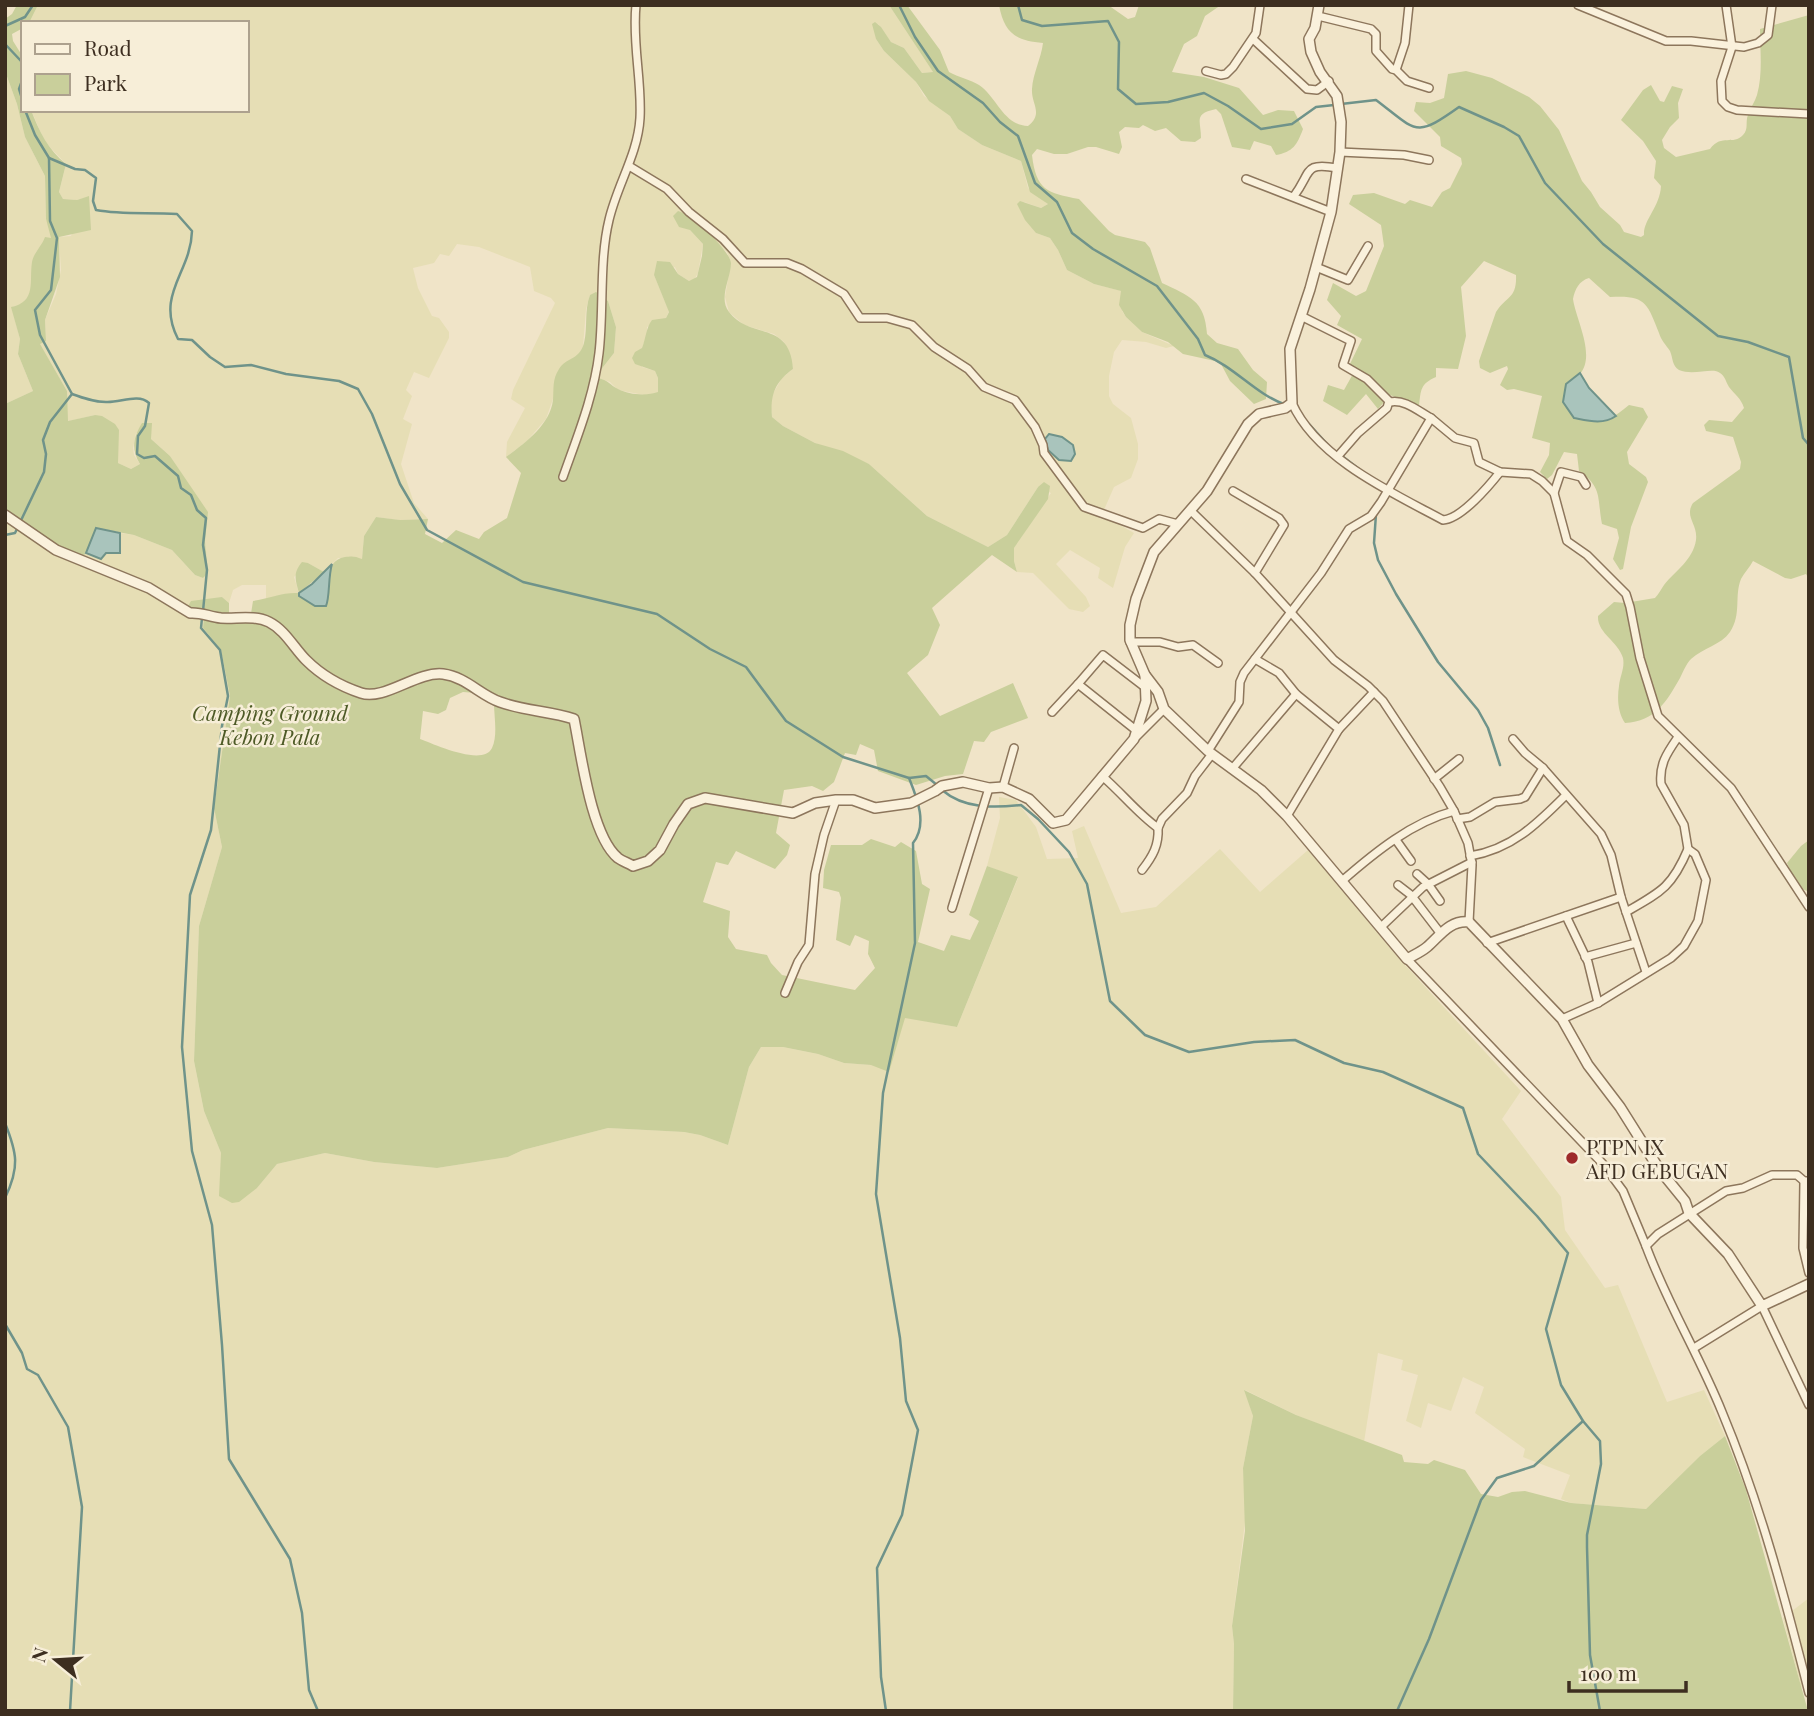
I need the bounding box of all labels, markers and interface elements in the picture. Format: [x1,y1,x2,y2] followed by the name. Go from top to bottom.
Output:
[21,21,248,112] legend
[84,33,132,61] text: Road
[84,68,128,96] text: Park
[192,698,349,750] park label: Camping Ground Kebon Pala
[1585,1132,1728,1184] place label: PTPN IX AFD GEBUGAN
[1564,1150,1580,1166] marker: PTPN IX AFD GEBUGAN
[21,1625,91,1695] north arrow
[24,1644,53,1665] text: N
[1569,1650,1686,1694] scale bar
[1580,1658,1637,1686] text: 100 m

